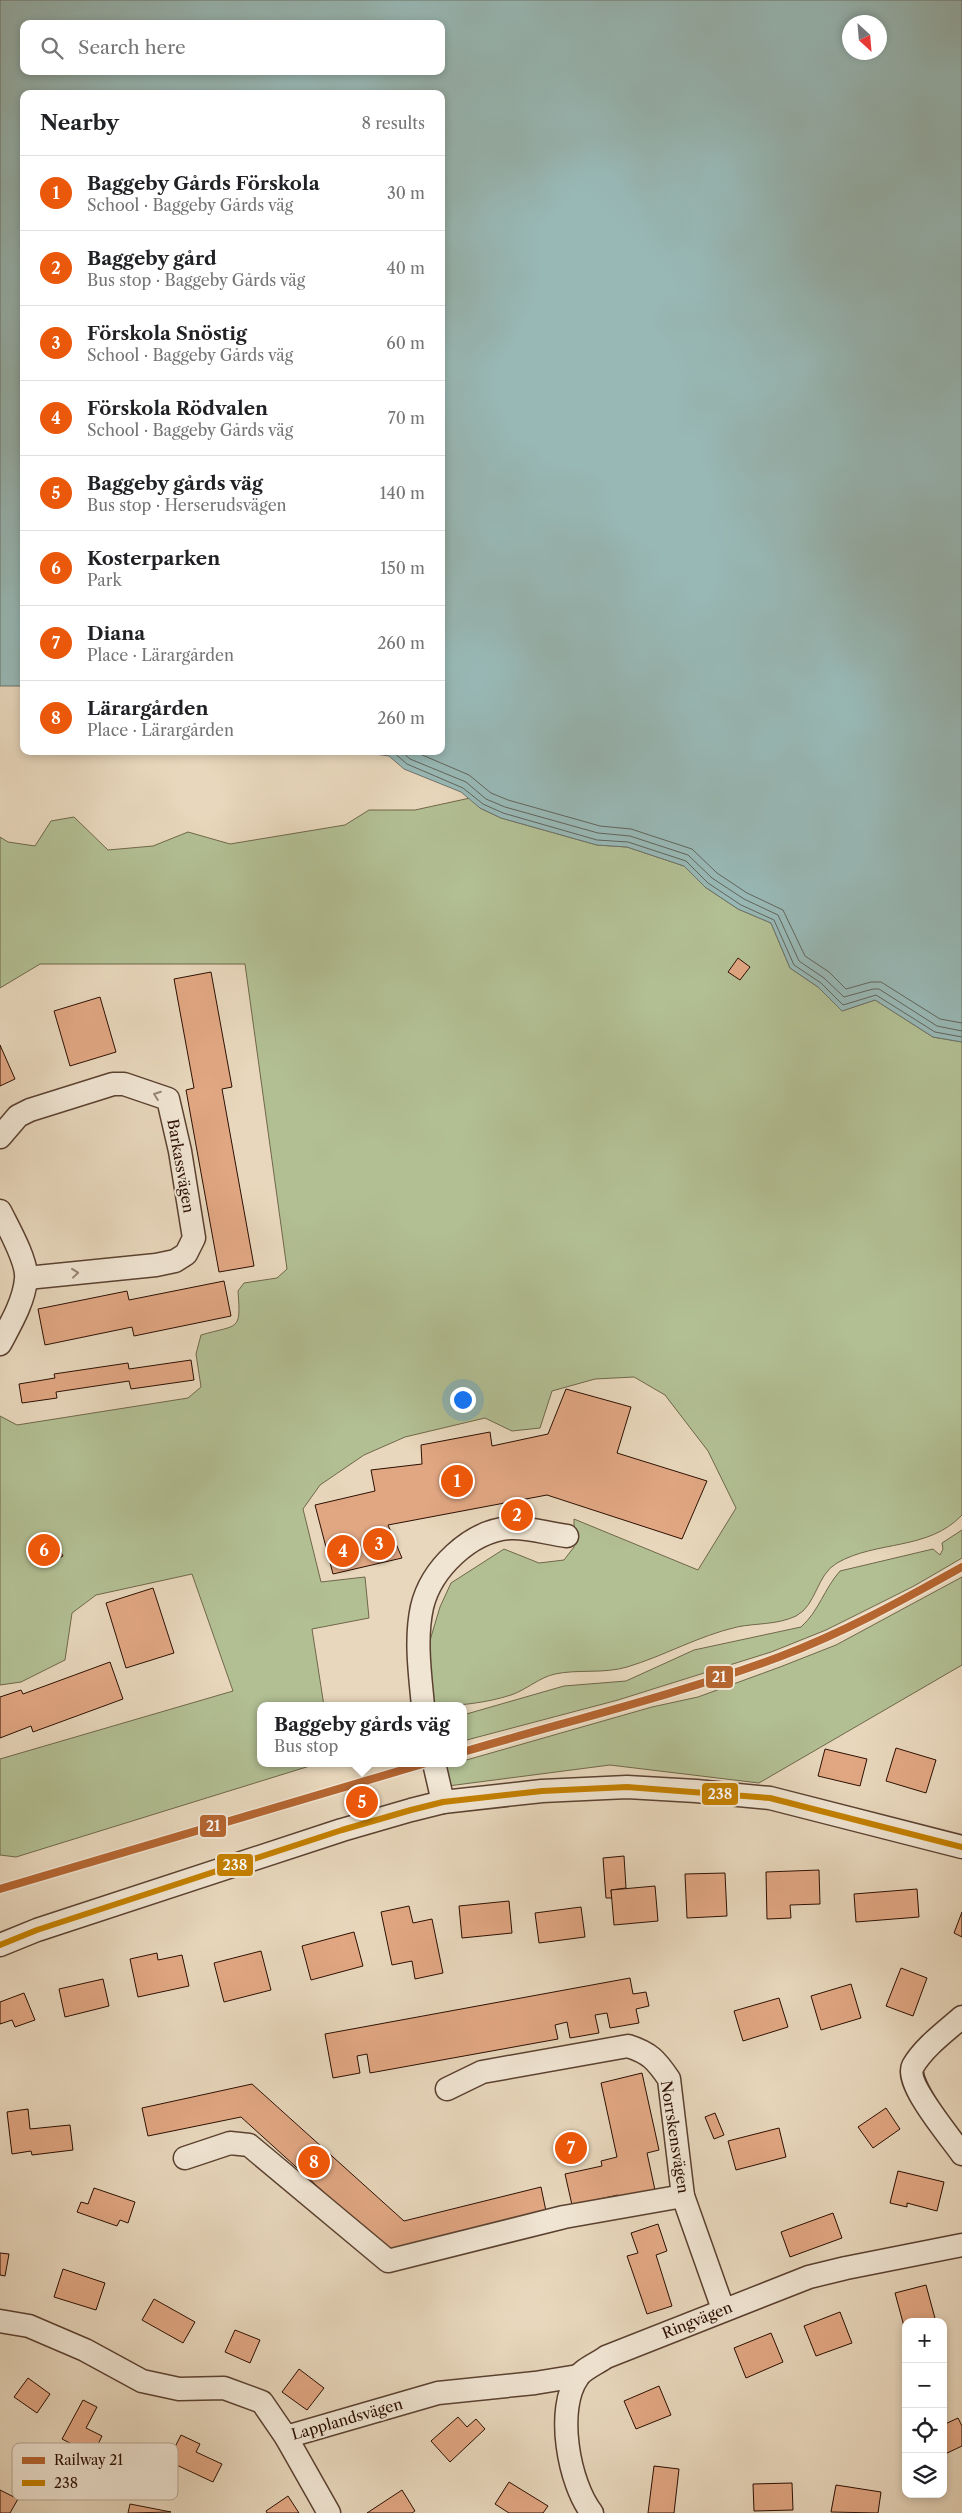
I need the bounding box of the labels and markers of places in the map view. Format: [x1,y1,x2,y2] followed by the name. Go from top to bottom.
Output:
[441,1462,473,1500] pin: 1
[501,1496,533,1534] pin: 2
[363,1525,395,1563] pin: 3
[28,1531,60,1569] pin: 6
[327,1532,359,1570] pin: 4
[346,1783,378,1821] pin: 5
[555,2129,587,2167] pin: 7
[298,2143,330,2181] pin: 8

